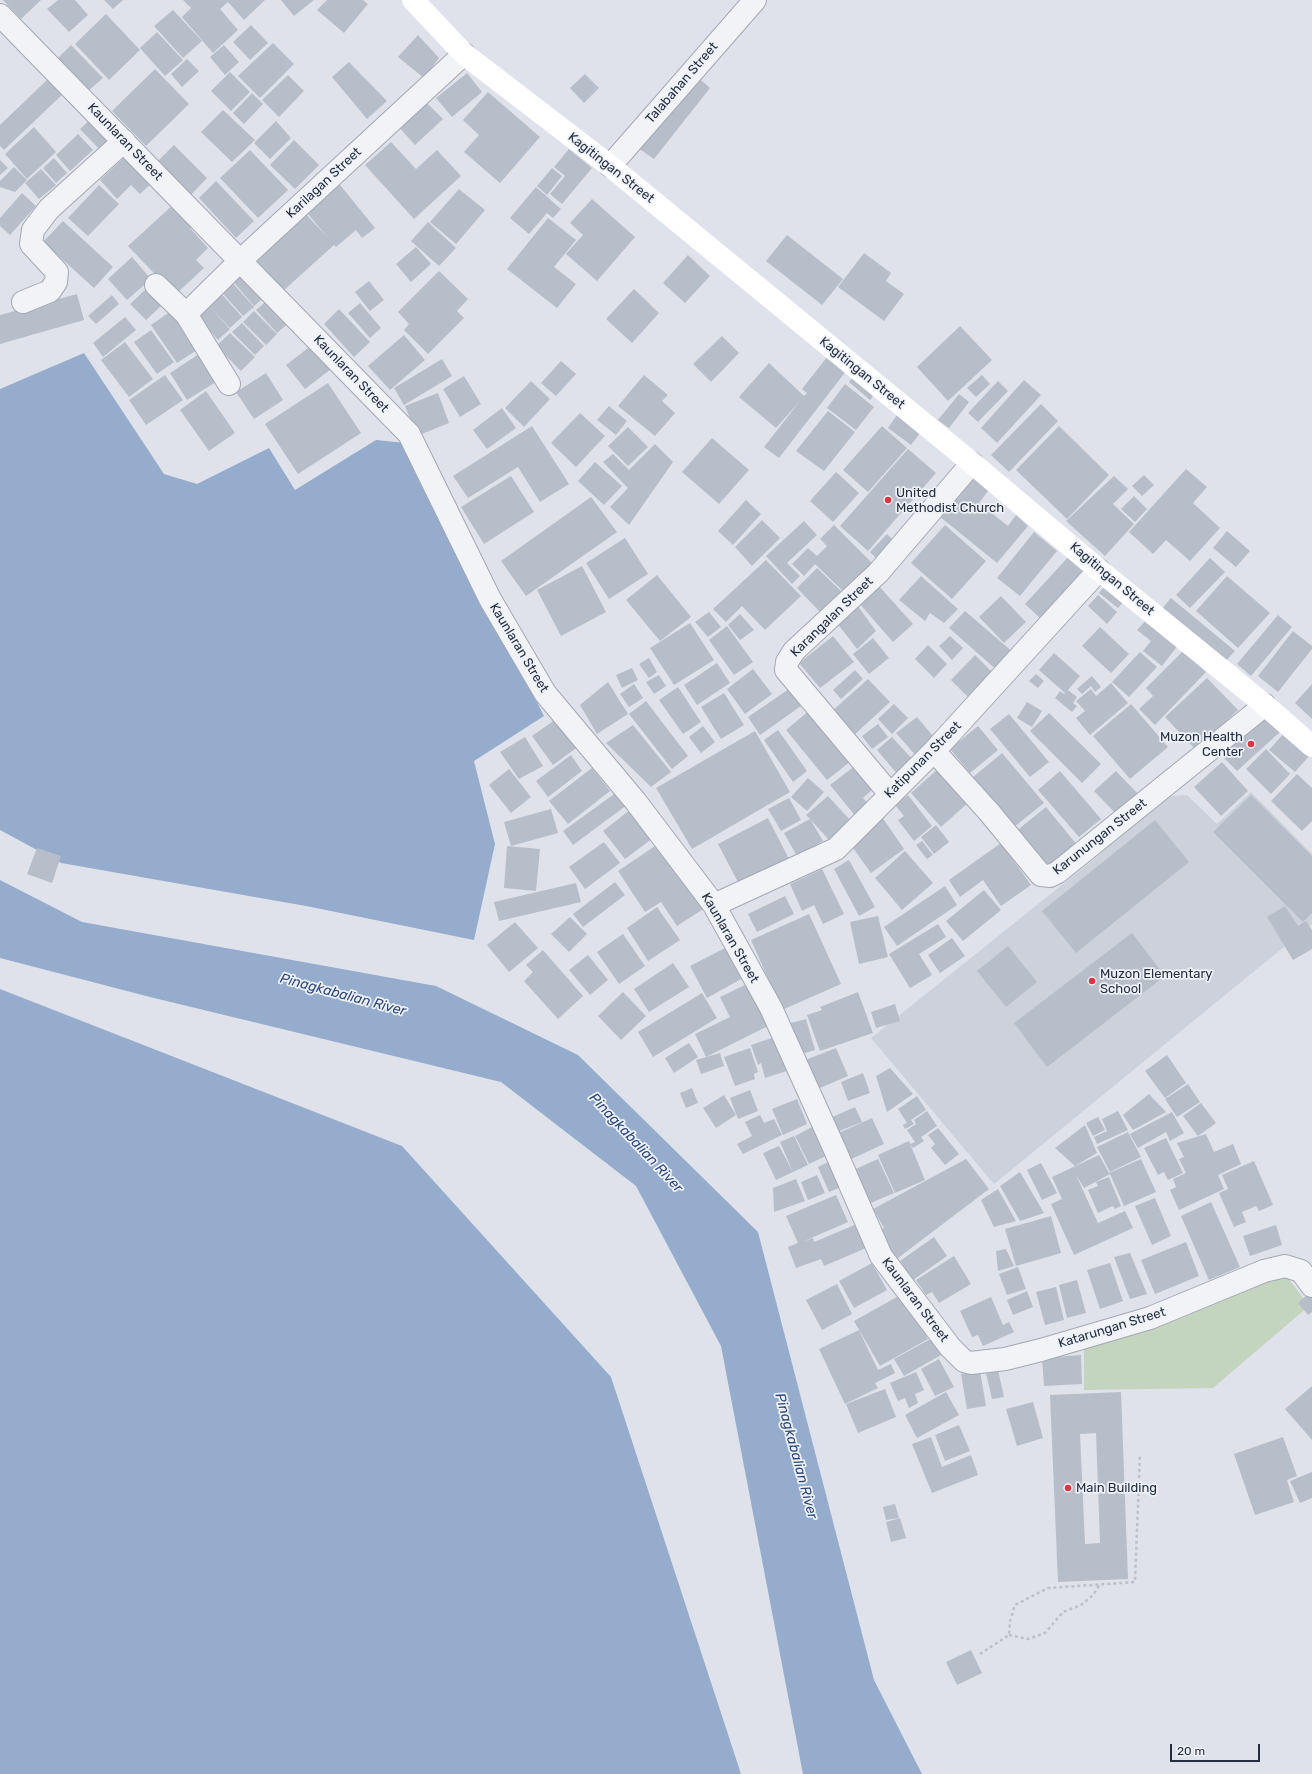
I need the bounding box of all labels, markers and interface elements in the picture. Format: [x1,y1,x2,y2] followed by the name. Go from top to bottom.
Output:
[642,39,722,127] street label: Talabahan Street
[84,100,166,184] street label: Kaunlaran Street
[565,129,657,207] street label: Kagitingan Street
[283,144,365,222] street label: Karilagan Street
[310,332,392,416] street label: Kaunlaran Street
[816,334,908,412] street label: Kagitingan Street
[896,485,1004,516] place label: United Methodist Church
[883,495,893,505] marker: United Methodist Church
[1067,539,1157,619] street label: Kagitingan Street
[787,574,877,660] street label: Karangalan Street
[486,600,552,696] street label: Kaunlaran Street
[881,718,965,802] street label: Katipunan Street
[1160,729,1243,760] place label: Muzon Health Center
[1246,739,1256,749] marker: Muzon Health Center
[1050,796,1150,878] street label: Karunungan Street
[698,890,762,986] street label: Kaunlaran Street
[1100,966,1213,997] place label: Muzon Elementary School
[278,970,408,1020] water label: Pinagkabalian River
[1087,976,1097,986] marker: Muzon Elementary School
[586,1090,686,1196] water label: Pinagkabalian River
[878,1255,952,1345] street label: Kaunlaran Street
[1056,1304,1168,1352] street label: Katarungan Street
[771,1391,821,1521] water label: Pinagkabalian River
[1076,1480,1157,1496] place label: Main Building
[1063,1483,1073,1493] marker: Main Building
[1172,1736,1262,1762] scale bar
[1177,1744,1205,1758] text: 20 m

